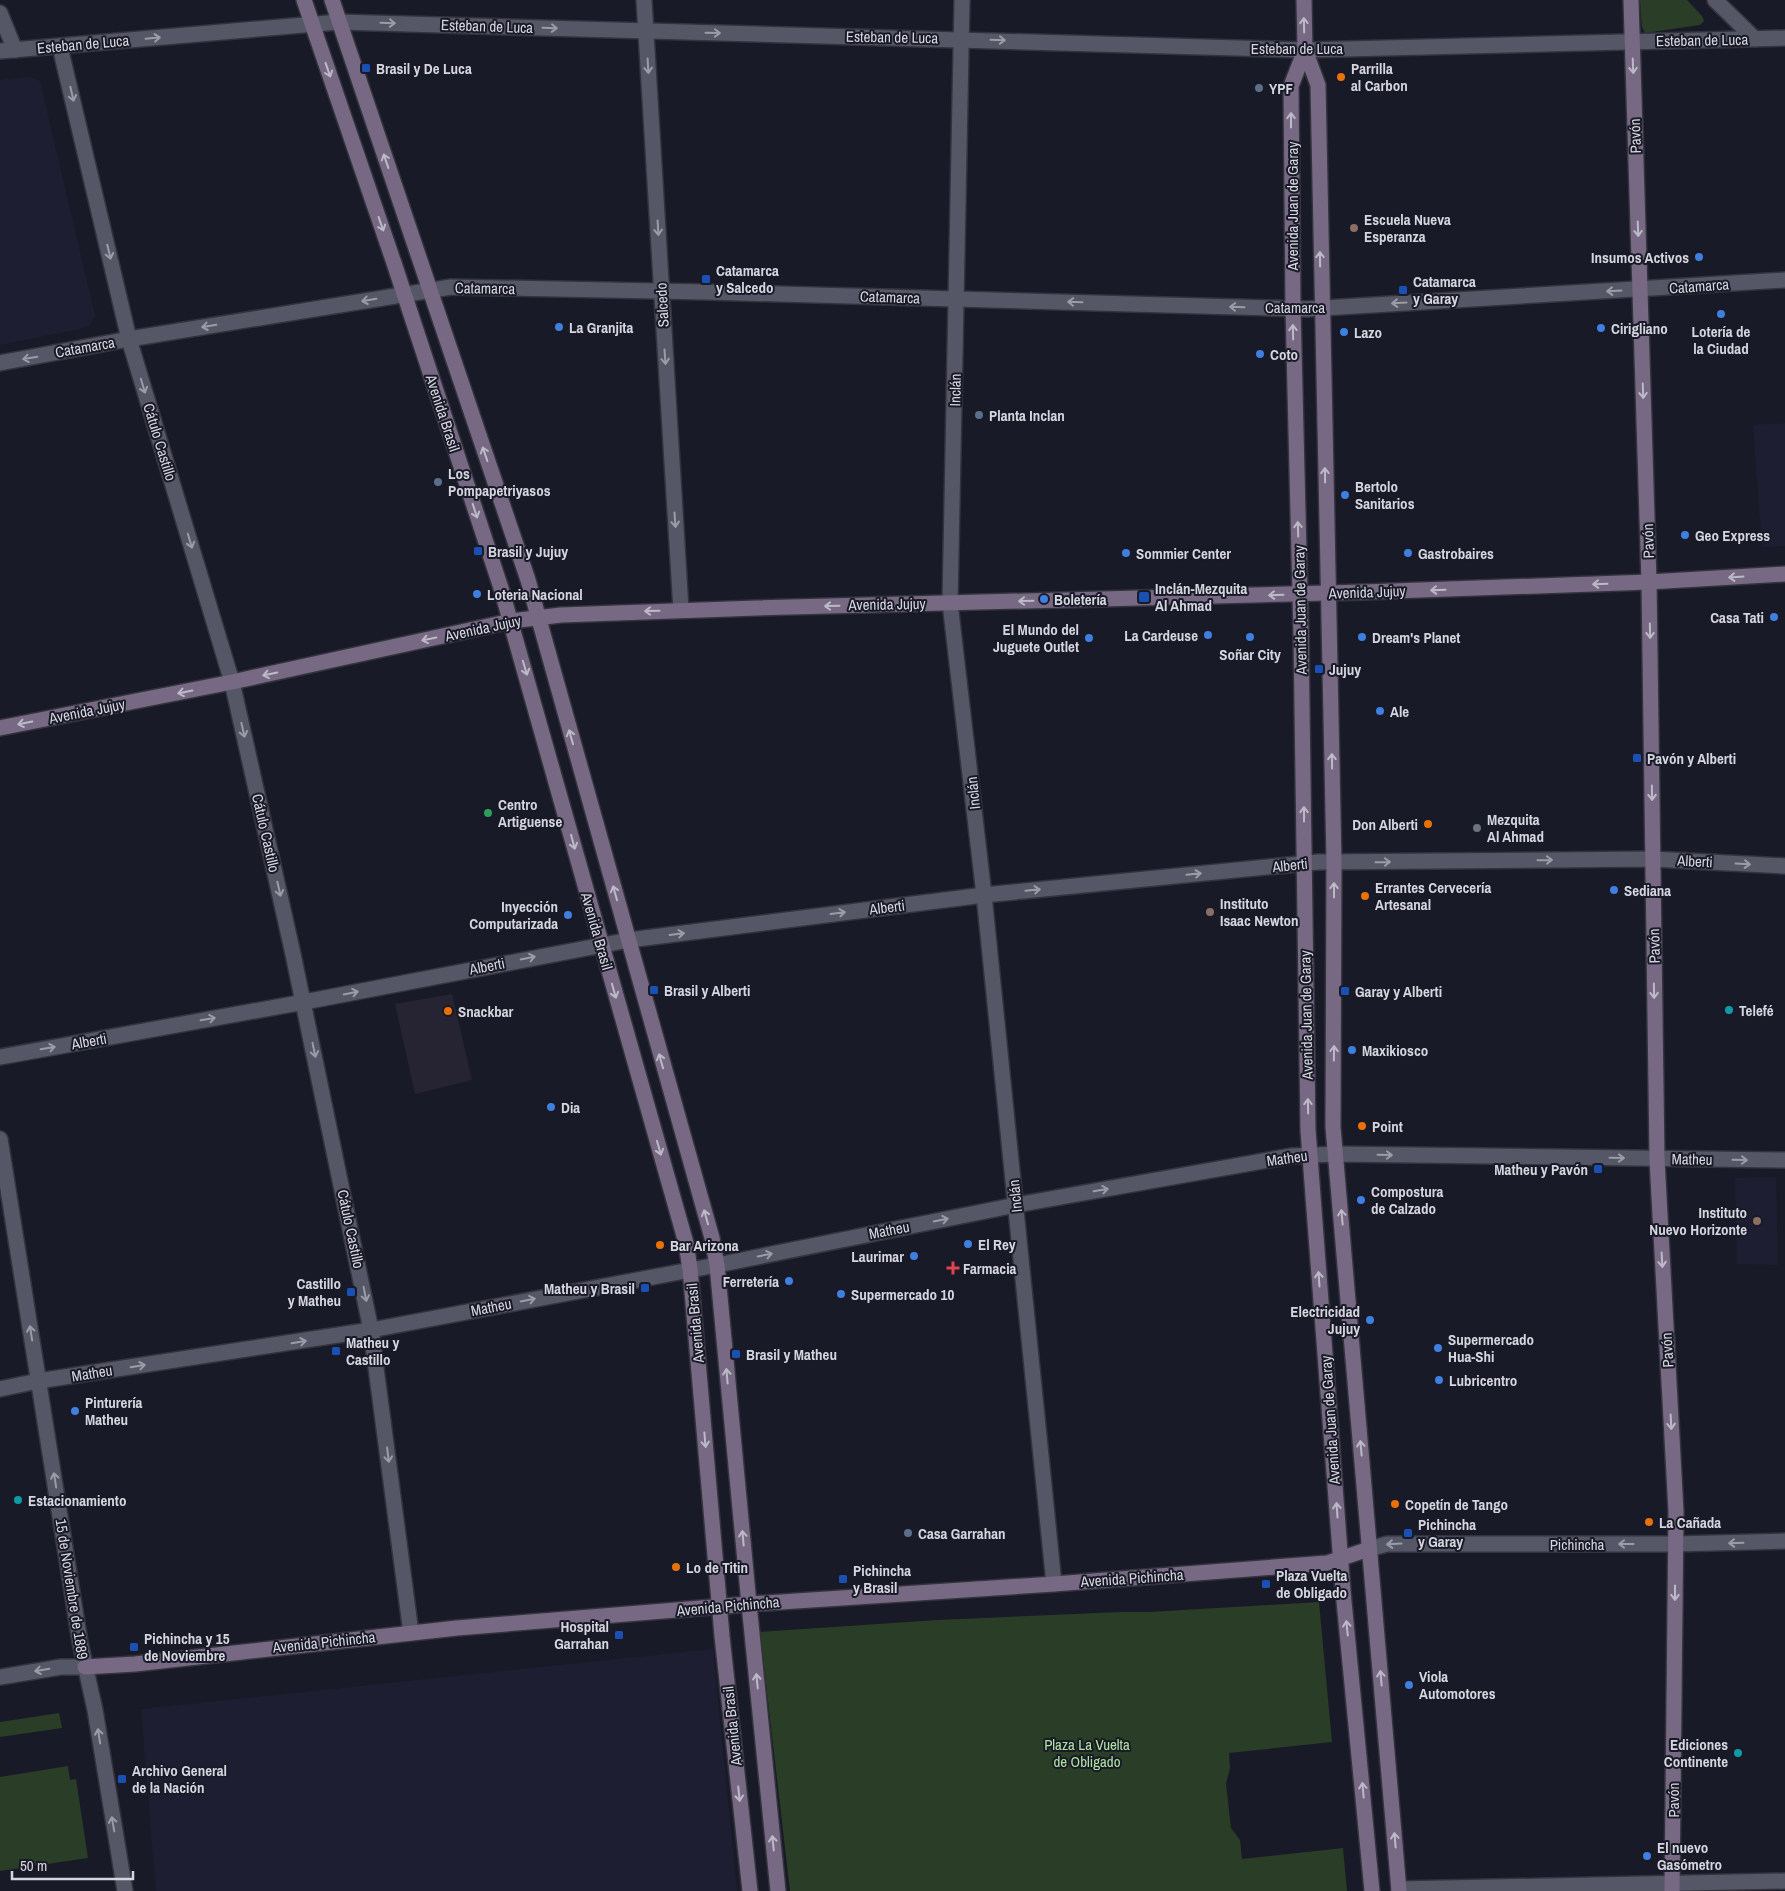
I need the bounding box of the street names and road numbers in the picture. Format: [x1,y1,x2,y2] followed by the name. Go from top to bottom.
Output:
[440,14,534,38] street label: Esteban de Luca
[846,26,938,48] street label: Esteban de Luca
[1656,29,1748,51] street label: Esteban de Luca
[36,30,130,58] street label: Esteban de Luca
[1251,38,1343,59] street label: Esteban de Luca
[1624,118,1646,154] street label: Pavón
[1282,141,1303,272] street label: Avenida Juan de Garay
[1668,273,1730,299] street label: Catamarca
[455,277,515,299] street label: Catamarca
[650,282,674,328] street label: Salcedo
[860,285,921,309] street label: Catamarca
[1265,297,1325,318] street label: Catamarca
[54,331,117,363] street label: Catamarca
[420,371,465,454] street label: Avenida Brasil
[944,373,966,407] street label: Inclán
[138,401,182,483] street label: Cátulo Castillo
[1637,523,1659,559] street label: Pavón
[1288,544,1312,676] street label: Avenida Juan de Garay
[1327,580,1407,604] street label: Avenida Jujuy
[847,593,927,615] street label: Avenida Jujuy
[442,610,524,646] street label: Avenida Jujuy
[46,693,128,729] street label: Avenida Jujuy
[961,776,985,810] street label: Inclán
[247,792,285,874] street label: Cátulo Castillo
[1676,850,1713,872] street label: Alberti
[1270,853,1309,877] street label: Alberti
[576,889,618,972] street label: Avenida Brasil
[867,894,906,920] street label: Alberti
[1643,928,1665,964] street label: Pavón
[1294,949,1318,1081] street label: Avenida Juan de Garay
[467,952,506,980] street label: Alberti
[69,1028,108,1055] street label: Alberti
[1265,1145,1309,1171] street label: Matheu
[1671,1148,1713,1170] street label: Matheu
[1003,1179,1027,1213] street label: Inclán
[332,1188,370,1270] street label: Cátulo Castillo
[867,1216,911,1244] street label: Matheu
[681,1282,709,1365] street label: Avenida Brasil
[469,1293,513,1321] street label: Matheu
[1656,1332,1678,1368] street label: Pavón
[1315,1354,1345,1486] street label: Avenida Juan de Garay
[70,1359,114,1387] street label: Matheu
[51,1517,94,1661] street label: 15 de Noviembre de 1889
[1550,1534,1605,1555] street label: Pichincha
[1079,1564,1184,1592] street label: Avenida Pichincha
[675,1591,780,1621] street label: Avenida Pichincha
[271,1626,376,1658] street label: Avenida Pichincha
[717,1685,747,1768] street label: Avenida Brasil
[1663,1783,1684,1817] street label: Pavón

